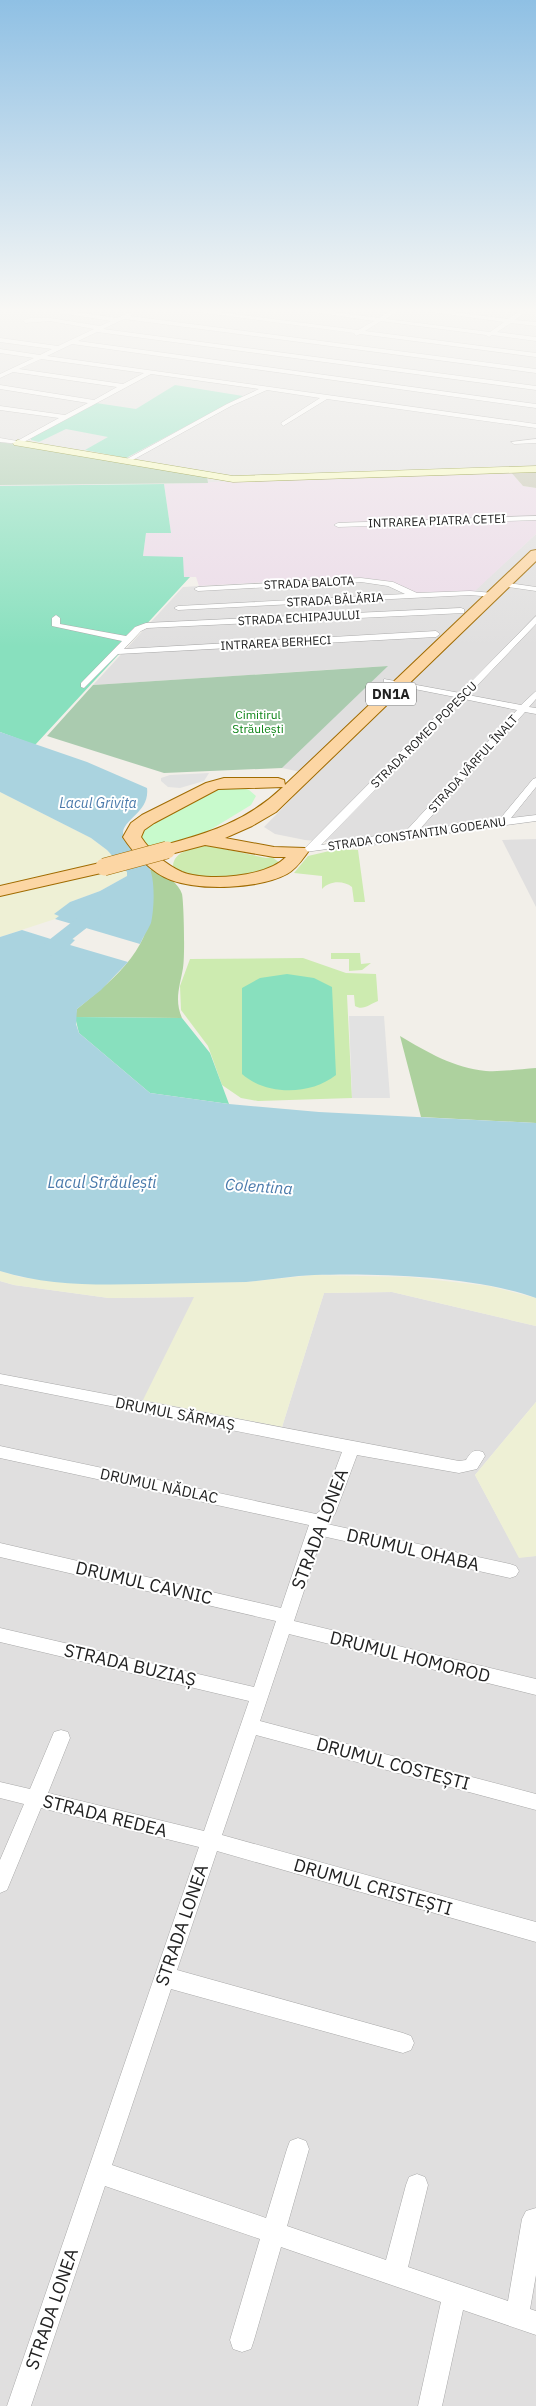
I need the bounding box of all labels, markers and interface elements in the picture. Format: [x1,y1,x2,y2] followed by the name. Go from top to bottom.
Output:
[368,511,506,530] street label: INTRAREA PIATRA CETEI
[263,573,355,592] street label: STRADA BALOTA
[286,589,384,610] street label: STRADA BĂLĂRIA
[237,607,361,628] street label: STRADA ECHIPAJULUI
[220,632,332,653] street label: INTRAREA BERHECI
[367,678,480,791] street label: STRADA ROMEO POPESCU
[366,682,416,706] road number: DN1A
[232,707,284,736] park label: Cimitirul Străulești
[425,712,521,816] street label: STRADA VÂRFUL ÎNALT
[59,794,137,812] water label: Lacul Grivița
[327,814,507,853] street label: STRADA CONSTANTIN GODEANU
[48,1172,157,1192] water label: Lacul Străulești
[225,1174,293,1198] water label: Colentina
[114,1393,237,1434] street label: DRUMUL SĂRMAȘ
[99,1464,220,1507] street label: DRUMUL NĂDLAC
[286,1465,353,1592] street label: STRADA LONEA
[344,1523,482,1576] street label: DRUMUL OHABA
[73,1556,215,1609] street label: DRUMUL CAVNIC
[327,1625,493,1688] street label: DRUMUL HOMOROD
[62,1638,198,1691] street label: STRADA BUZIAȘ
[314,1732,472,1795] street label: DRUMUL COSTEȘTI
[41,1789,170,1842] street label: STRADA REDEA
[291,1853,455,1920] street label: DRUMUL CRISTEȘTI
[150,1861,213,1989] street label: STRADA LONEA
[20,2245,83,2373] street label: STRADA LONEA

